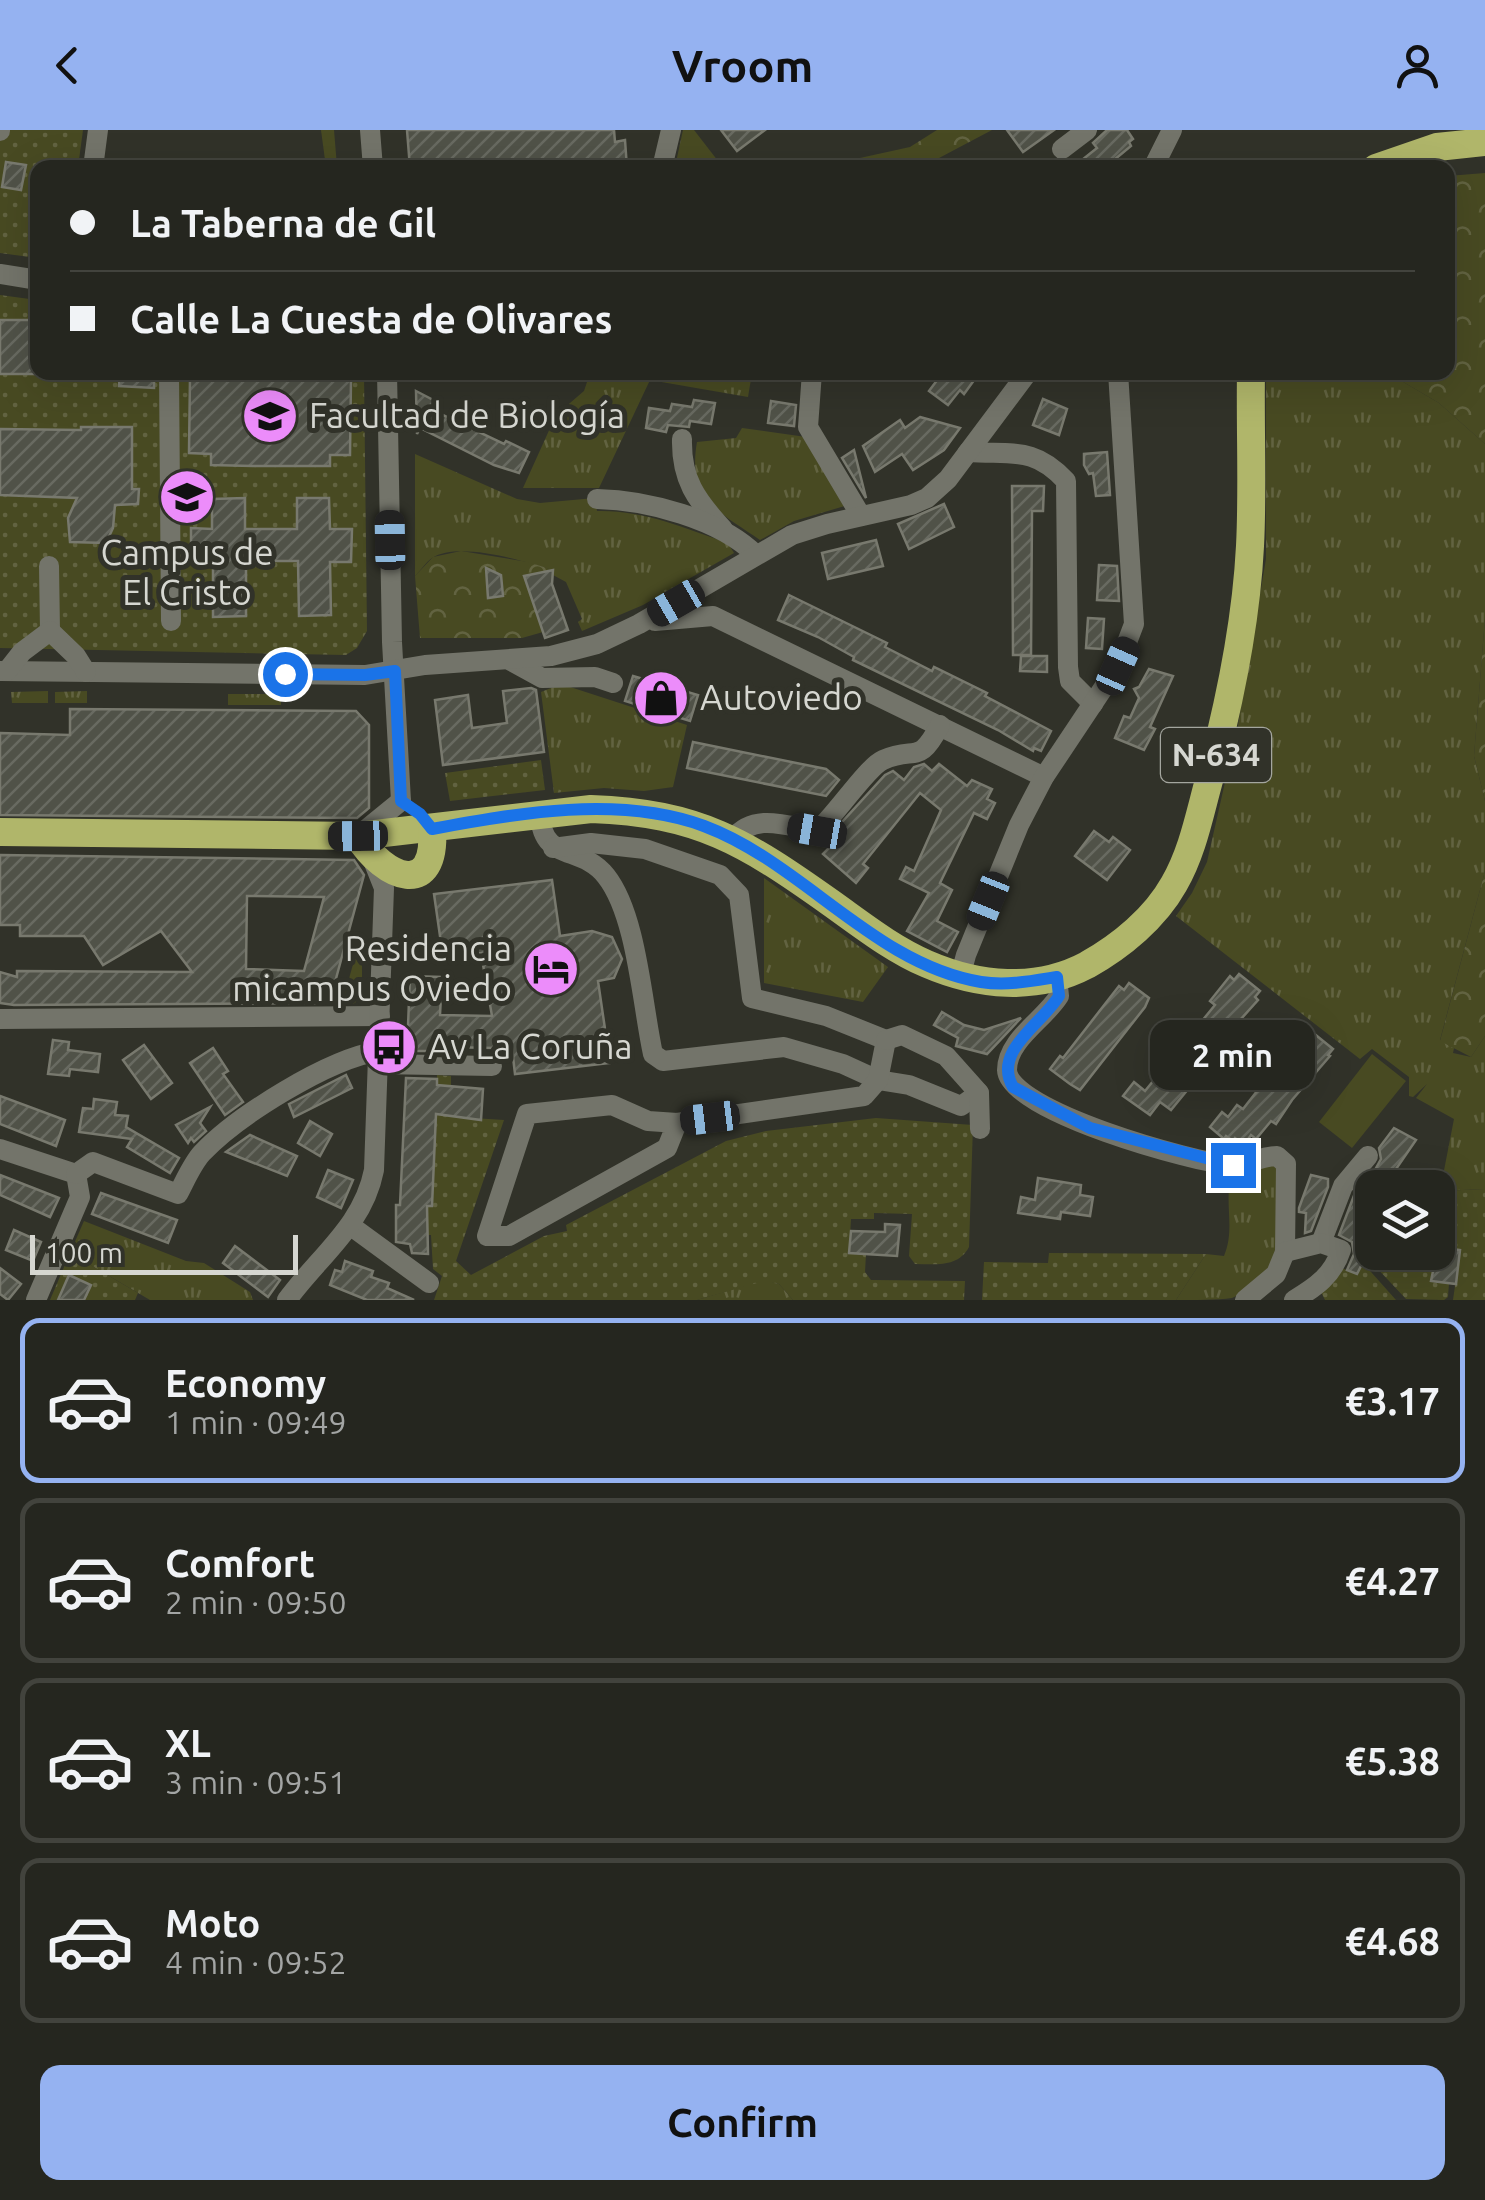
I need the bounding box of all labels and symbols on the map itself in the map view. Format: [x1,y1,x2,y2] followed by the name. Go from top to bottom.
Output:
[240,386,300,446] school or university icon: Facultad de Biología
[309,395,625,435] place label: Facultad de Biología
[157,467,217,527] school or university icon: Campus de El Cristo
[374,510,406,570] car
[100,532,274,612] place label: Campus de El Cristo
[643,575,709,631] car
[1092,632,1144,700] car
[263,652,308,697] route start
[631,668,691,728] shop icon: Autoviedo
[700,677,863,717] place label: Autoviedo
[1161,728,1271,782] road number: N-634
[785,811,849,851] car
[328,820,388,852] car
[963,868,1013,934] car
[232,928,512,1008] place label: Residencia micampus Oviedo
[521,939,581,999] hotel icon: Residencia micampus Oviedo
[359,1017,419,1077] bus stop icon: Av La Coruña
[1150,1020,1316,1090] callout: 2 min
[428,1026,632,1066] place label: Av La Coruña
[678,1099,742,1137] car
[1211,1143,1256,1188] route end
[30,1230,298,1274] scale bar

